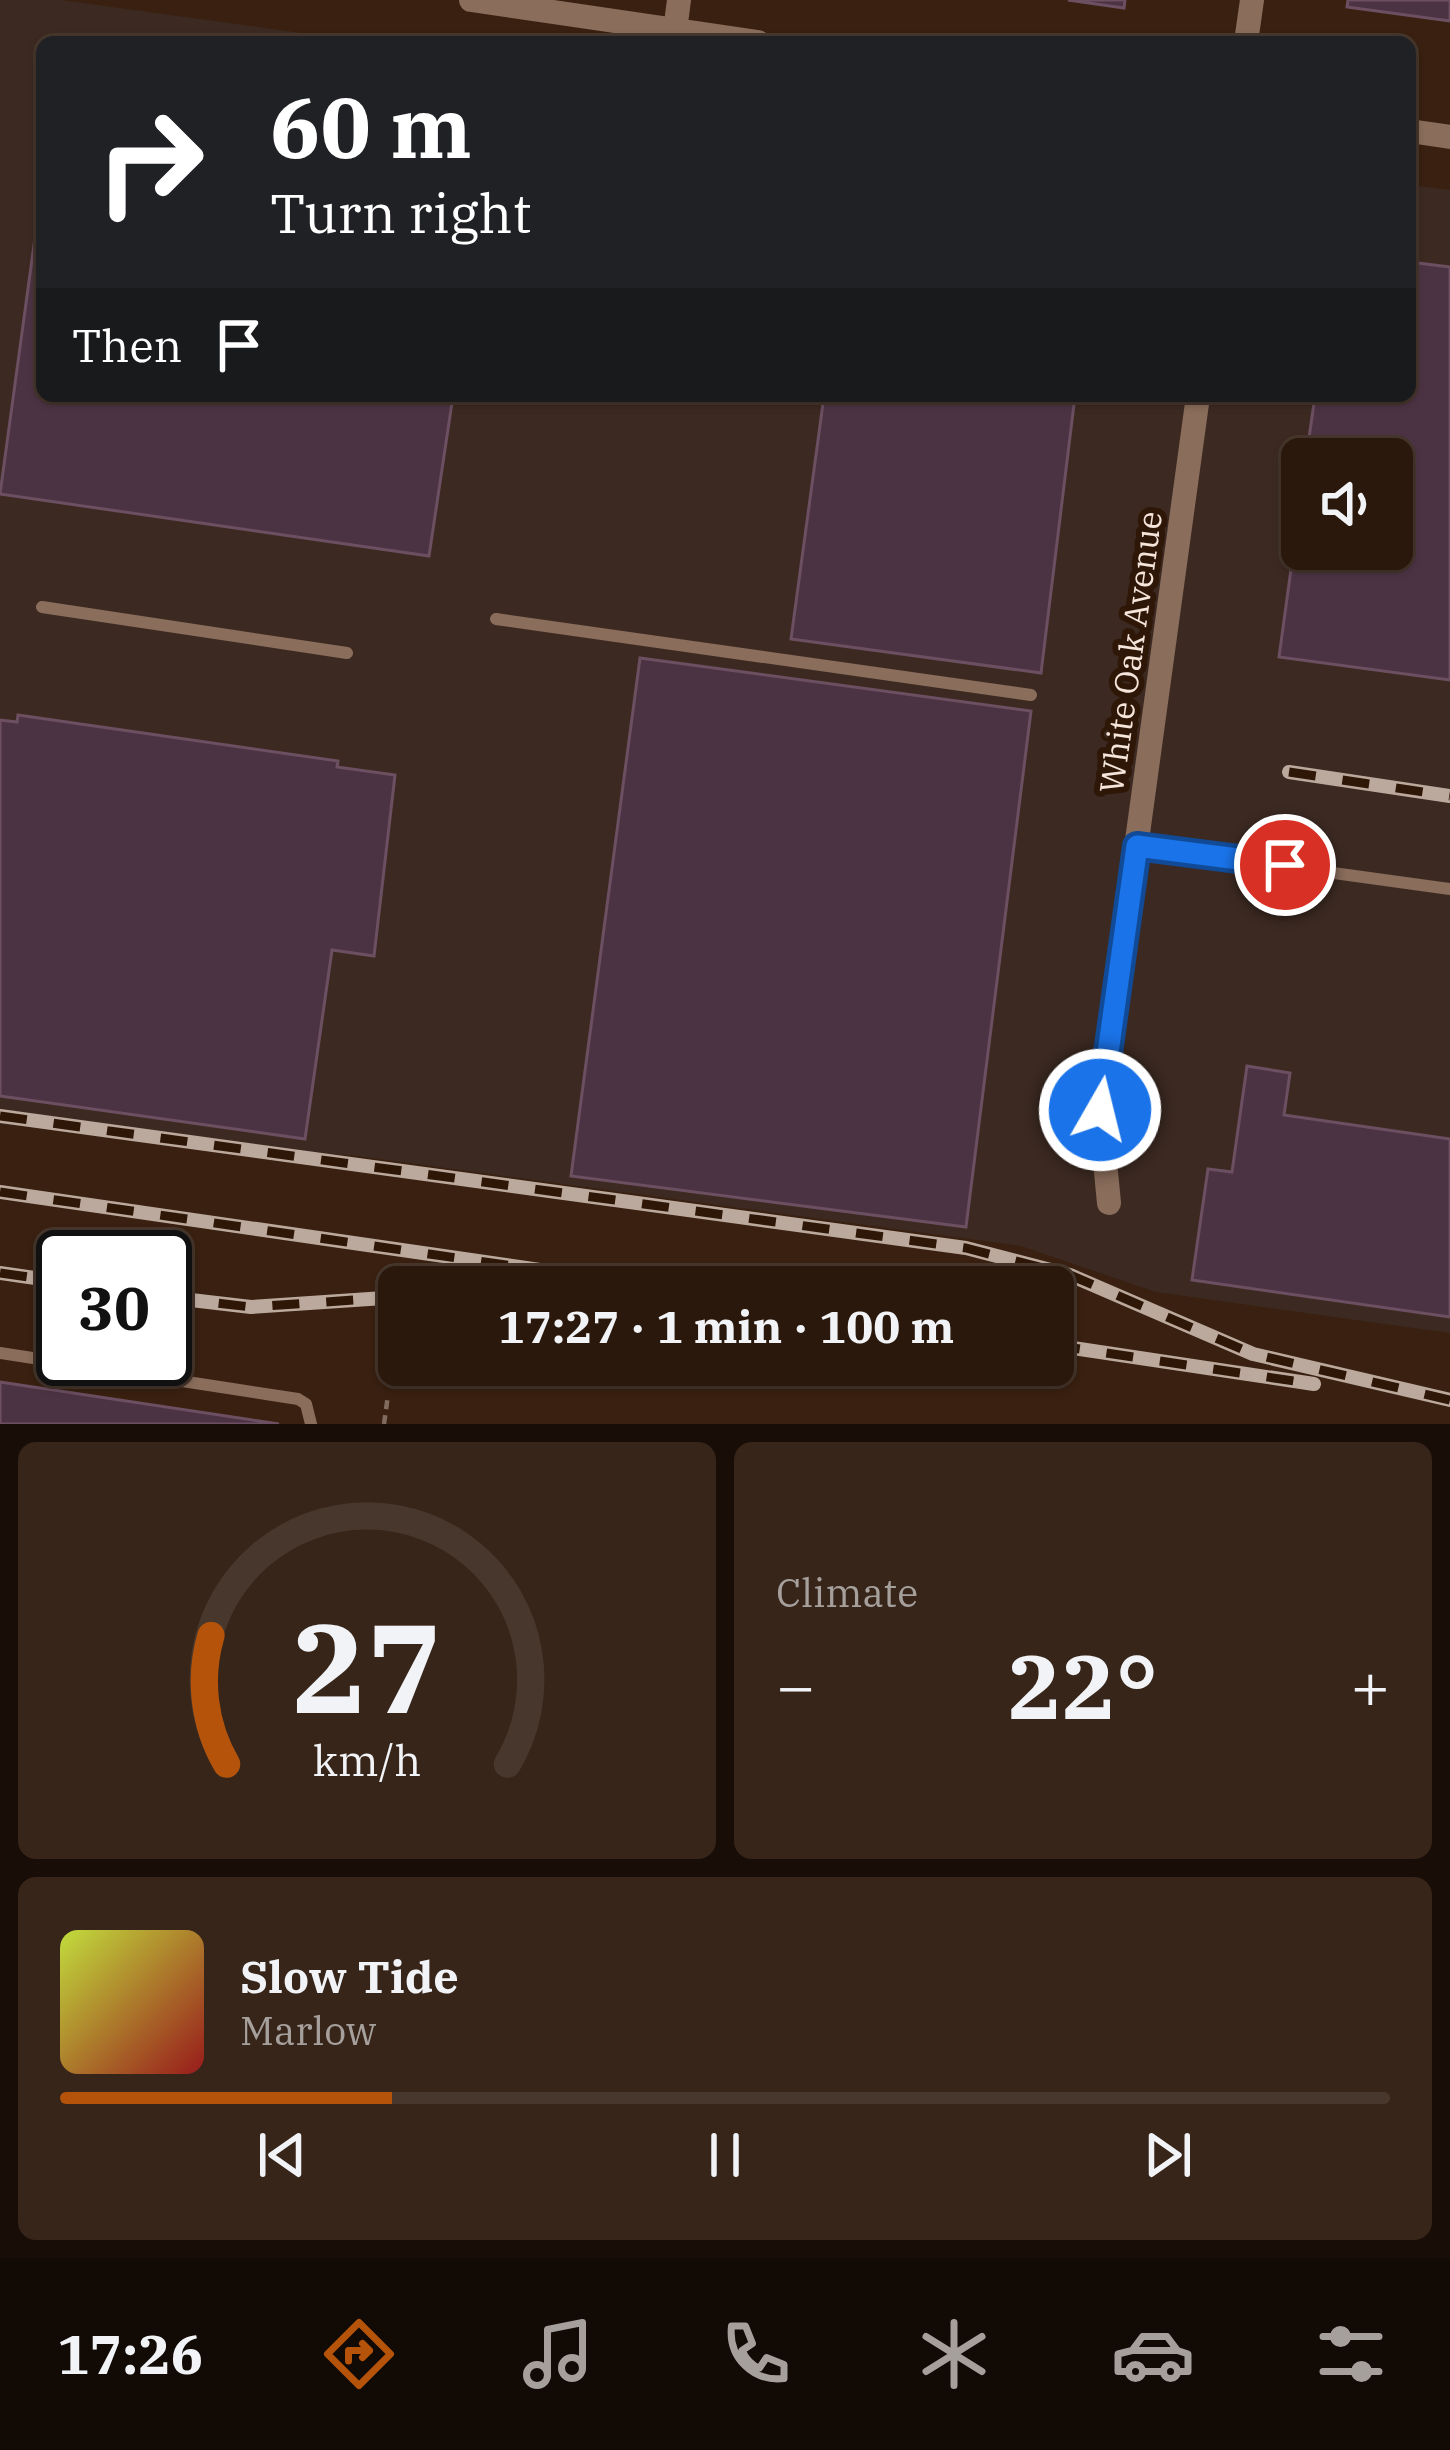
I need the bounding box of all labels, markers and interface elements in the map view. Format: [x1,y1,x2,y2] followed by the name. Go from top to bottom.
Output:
[270,72,472,181] text: 60 m
[72,84,228,240] icon: right
[270,178,532,248] text: Turn right
[206,312,272,378] icon: arrive
[72,316,182,374] text: Then
[1281,438,1413,570] map controls
[1281,438,1413,570] button: sound
[1089,508,1171,796] street label: White Oak Avenue
[1234,814,1336,916] pin
[1252,832,1318,898] icon: arrive
[1037,1047,1163,1173] position arrow
[36,1230,192,1386] speed limit sign: 30
[498,1297,954,1355] text: 17:27 · 1 min · 100 m
[776,1567,918,1618] text: Climate
[292,1585,442,1747] text: 27
[1008,1627,1158,1744] text: 22°
[776,1642,816,1728] text: −
[1350,1642,1390,1728] text: +
[313,1731,421,1787] text: km/h
[240,1947,459,2005] text: Slow Tide
[240,2005,376,2056] text: Marlow
[249,2122,315,2188] icon: previous
[692,2122,758,2188] icon: pause
[1135,2122,1201,2188] icon: next
[317,2312,401,2396] icon: directions
[516,2312,600,2396] icon: music
[714,2312,798,2396] icon: phone
[912,2312,996,2396] icon: climate
[1111,2312,1195,2396] icon: car
[1309,2312,1393,2396] icon: filters
[57,2319,203,2389] text: 17:26

